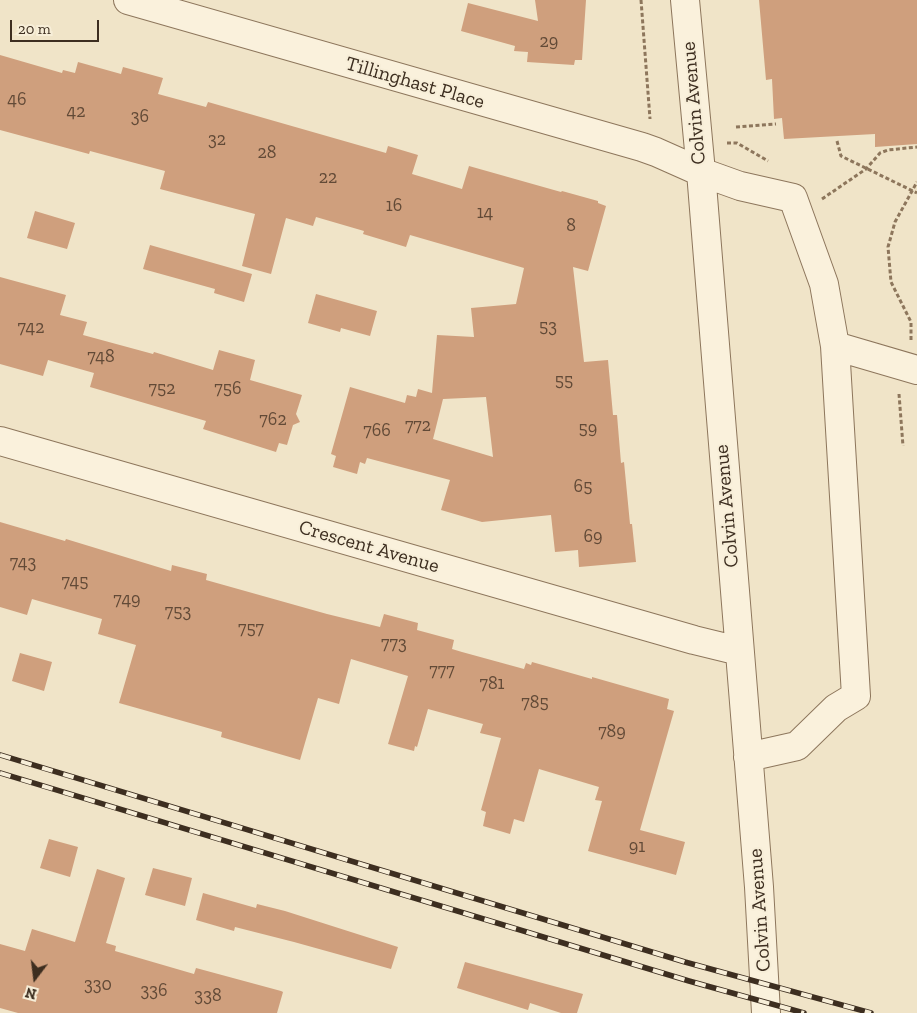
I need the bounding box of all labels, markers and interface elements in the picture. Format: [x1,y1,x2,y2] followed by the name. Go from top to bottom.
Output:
[12,10,101,42] scale bar
[18,20,51,38] text: 20 m
[540,31,558,53] house number: 29
[677,40,711,166] street label: Colvin Avenue
[343,52,487,114] street label: Tillinghast Place
[7,89,27,111] house number: 46
[67,101,85,123] house number: 42
[131,106,149,128] house number: 36
[208,129,226,151] house number: 32
[258,142,276,164] house number: 28
[319,167,337,189] house number: 22
[386,195,402,217] house number: 16
[477,202,493,224] house number: 14
[566,215,576,237] house number: 8
[539,316,557,338] house number: 53
[17,317,45,339] house number: 742
[87,346,115,368] house number: 748
[555,370,573,392] house number: 55
[149,378,175,400] house number: 752
[214,378,242,400] house number: 756
[259,409,287,431] house number: 762
[405,415,431,437] house number: 772
[579,418,597,440] house number: 59
[363,420,391,442] house number: 766
[710,443,744,569] street label: Colvin Avenue
[574,476,592,498] house number: 65
[296,515,442,579] street label: Crescent Avenue
[583,526,603,548] house number: 69
[10,552,36,574] house number: 743
[62,571,88,593] house number: 745
[113,589,141,611] house number: 749
[165,601,191,623] house number: 753
[238,618,264,640] house number: 757
[381,633,407,655] house number: 773
[429,660,455,682] house number: 777
[479,673,505,695] house number: 781
[521,692,549,714] house number: 785
[598,721,626,743] house number: 789
[629,836,645,858] house number: 91
[744,848,776,972] street label: Colvin Avenue
[10,953,60,1003] north arrow
[84,974,112,996] house number: 330
[140,980,168,1002] house number: 336
[24,983,38,1003] text: N
[194,985,222,1007] house number: 338

